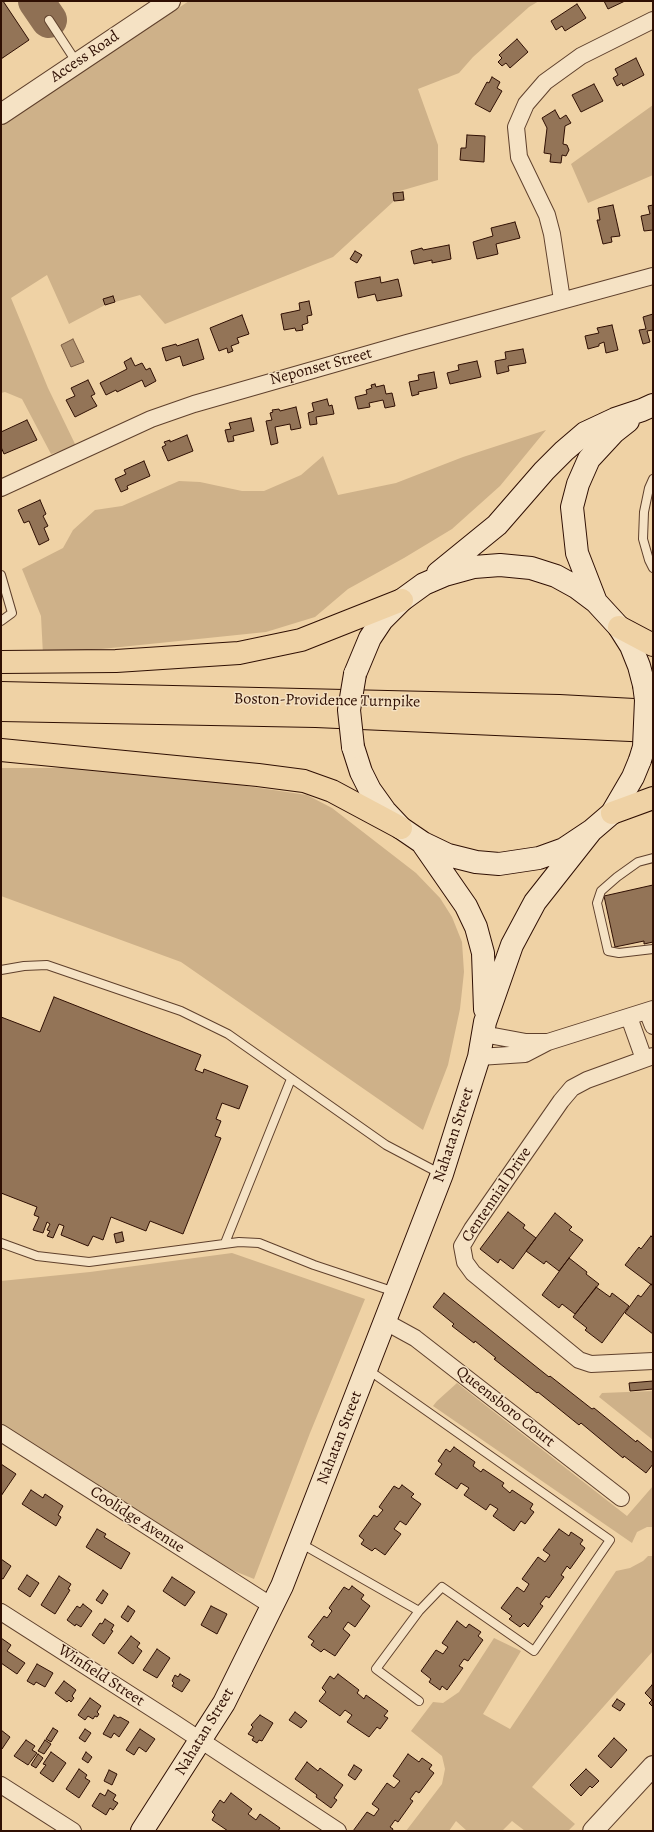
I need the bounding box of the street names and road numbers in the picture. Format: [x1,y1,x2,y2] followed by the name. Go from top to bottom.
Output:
[47,27,123,87] street label: Access Road
[268,344,374,390] street label: Neponset Street
[234,690,420,712] street label: Boston-Providence Turnpike
[430,1085,478,1185] street label: Nahatan Street
[458,1144,536,1246] street label: Centennial Drive
[452,1362,558,1452] street label: Queensboro Court
[313,1389,367,1487] street label: Nahatan Street
[86,1482,188,1558] street label: Coolidge Avenue
[54,1641,148,1711] street label: Winfield Street
[171,1685,239,1779] street label: Nahatan Street

